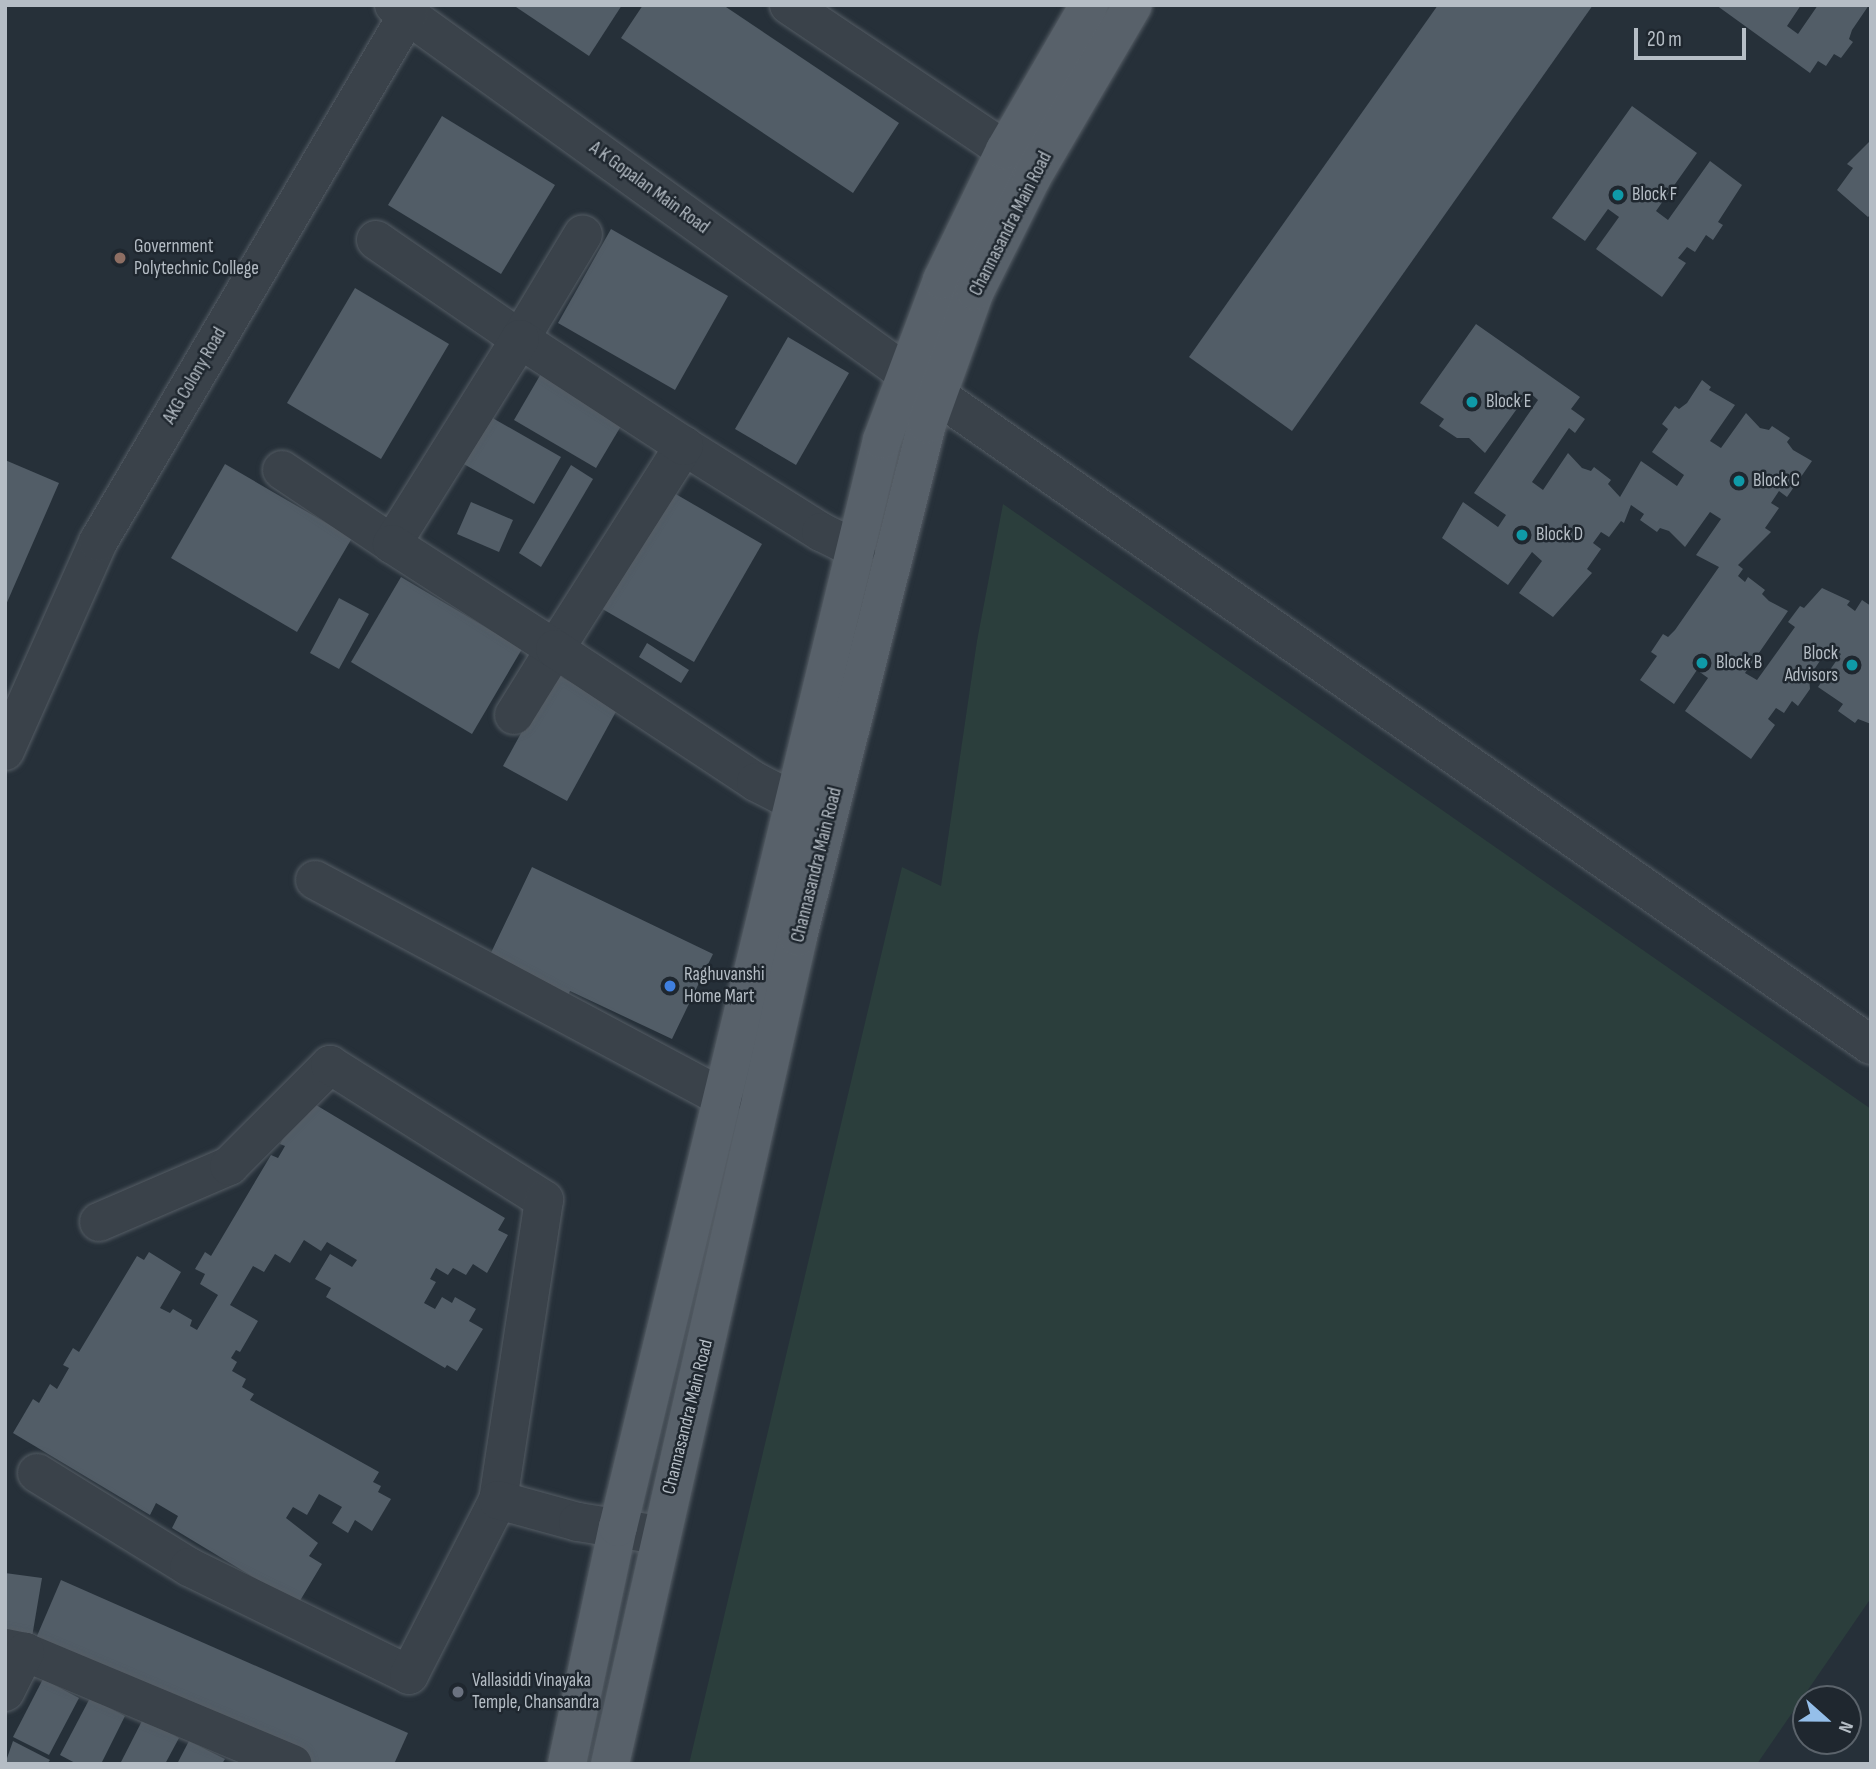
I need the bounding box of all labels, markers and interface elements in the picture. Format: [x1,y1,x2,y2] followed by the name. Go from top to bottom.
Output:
[1638,14,1750,58] scale bar
[1647,27,1682,52] text: 20 m
[585,137,713,239] street label: A K Gopalan Main Road
[965,148,1057,300] street label: Channasandra Main Road
[1632,184,1677,206] place label: Block F
[1610,187,1626,203] marker: Block F
[134,236,259,280] place label: Government Polytechnic College
[112,250,128,266] marker: Government Polytechnic College
[158,324,232,428] street label: AKG Colony Road
[1486,391,1532,413] place label: Block E
[1464,394,1480,410] marker: Block E
[1753,470,1800,492] place label: Block C
[1731,473,1747,489] marker: Block C
[1536,524,1583,546] place label: Block D
[1514,527,1530,543] marker: Block D
[1785,643,1838,687] place label: Block Advisors
[1716,652,1762,674] place label: Block B
[1694,655,1710,671] marker: Block B
[1844,657,1860,673] marker: Block Advisors
[787,785,847,945] street label: Channasandra Main Road
[684,964,765,1008] place label: Raghuvanshi Home Mart
[662,978,678,994] marker: Raghuvanshi Home Mart
[658,1337,718,1497] street label: Channasandra Main Road
[472,1670,599,1714] place label: Vallasiddi Vinayaka Temple, Chansandra
[450,1684,466,1700] marker: Vallasiddi Vinayaka Temple, Chansandra
[1792,1685,1862,1755] north arrow
[1833,1718,1858,1736] text: N

